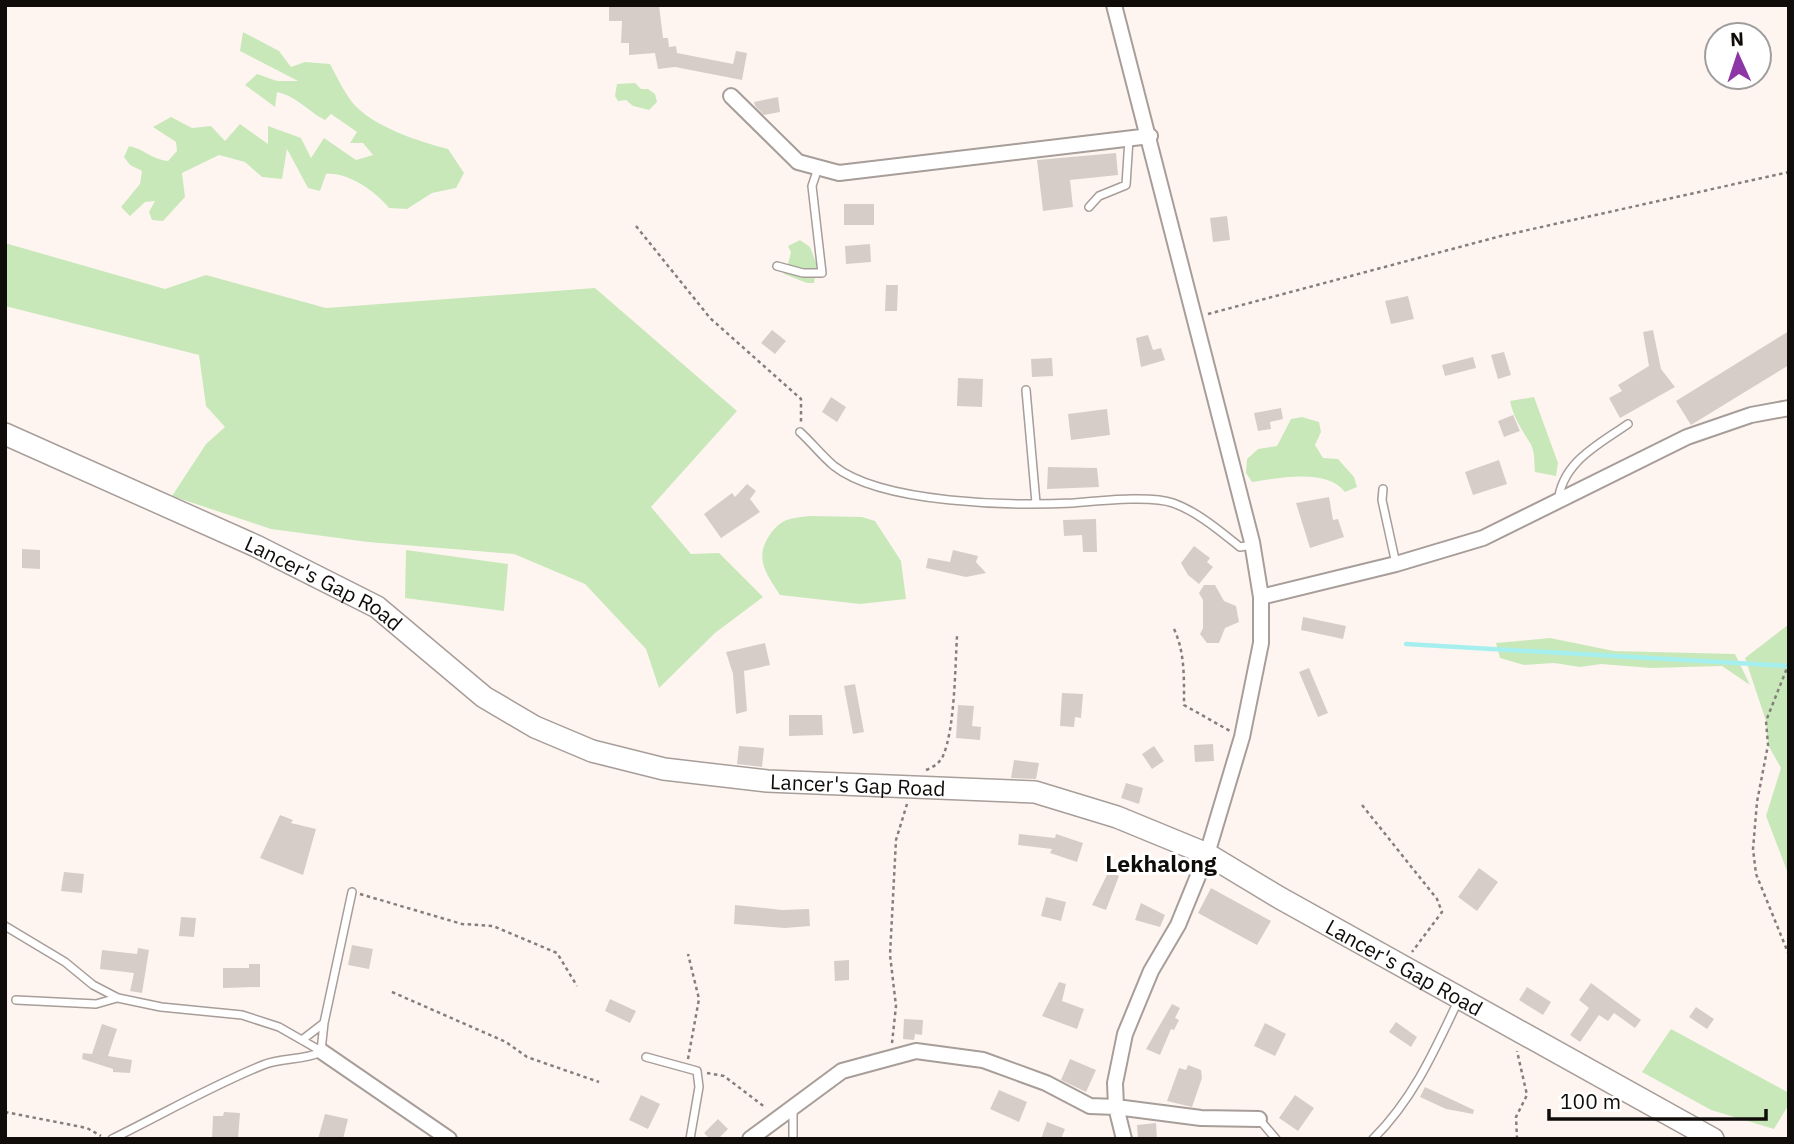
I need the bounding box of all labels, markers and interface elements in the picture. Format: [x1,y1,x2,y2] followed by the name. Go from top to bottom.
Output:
[1703,21,1773,91] north arrow
[1730,27,1745,51] text: N
[241,529,409,637] street label: Lancer's Gap Road
[770,767,946,802] street label: Lancer's Gap Road
[1105,848,1217,878] district label: Lekhalong
[1321,912,1488,1022] street label: Lancer's Gap Road
[1549,1078,1766,1122] scale bar
[1560,1087,1621,1115] text: 100 m

